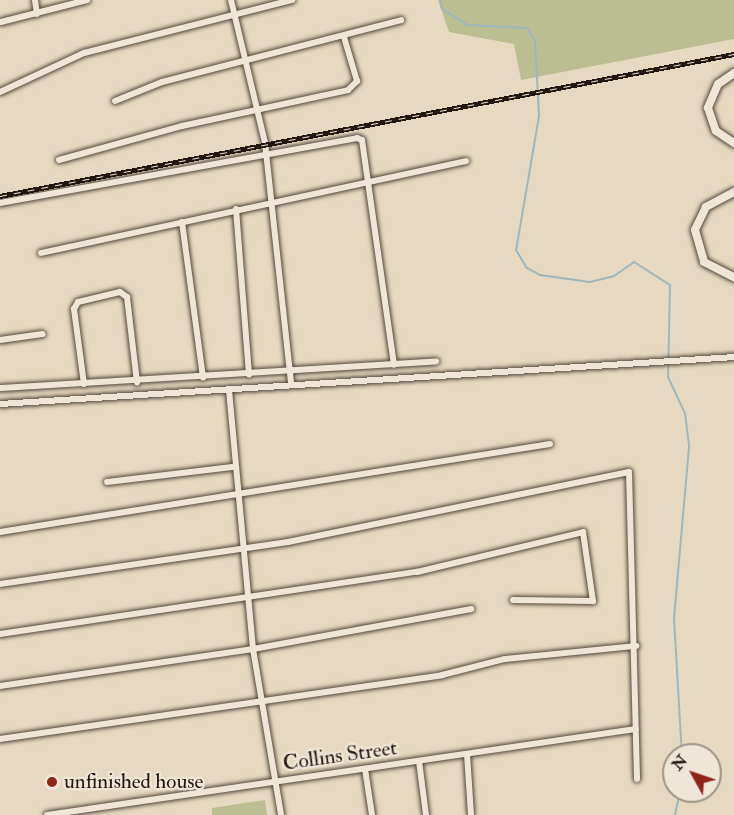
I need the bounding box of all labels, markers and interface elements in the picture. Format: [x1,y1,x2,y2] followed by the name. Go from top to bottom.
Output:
[281,736,399,776] street label: Collins Street
[662,743,722,803] north arrow
[667,751,692,775] text: N
[64,769,203,795] place label: unfinished house
[45,775,59,789] marker: unfinished house

